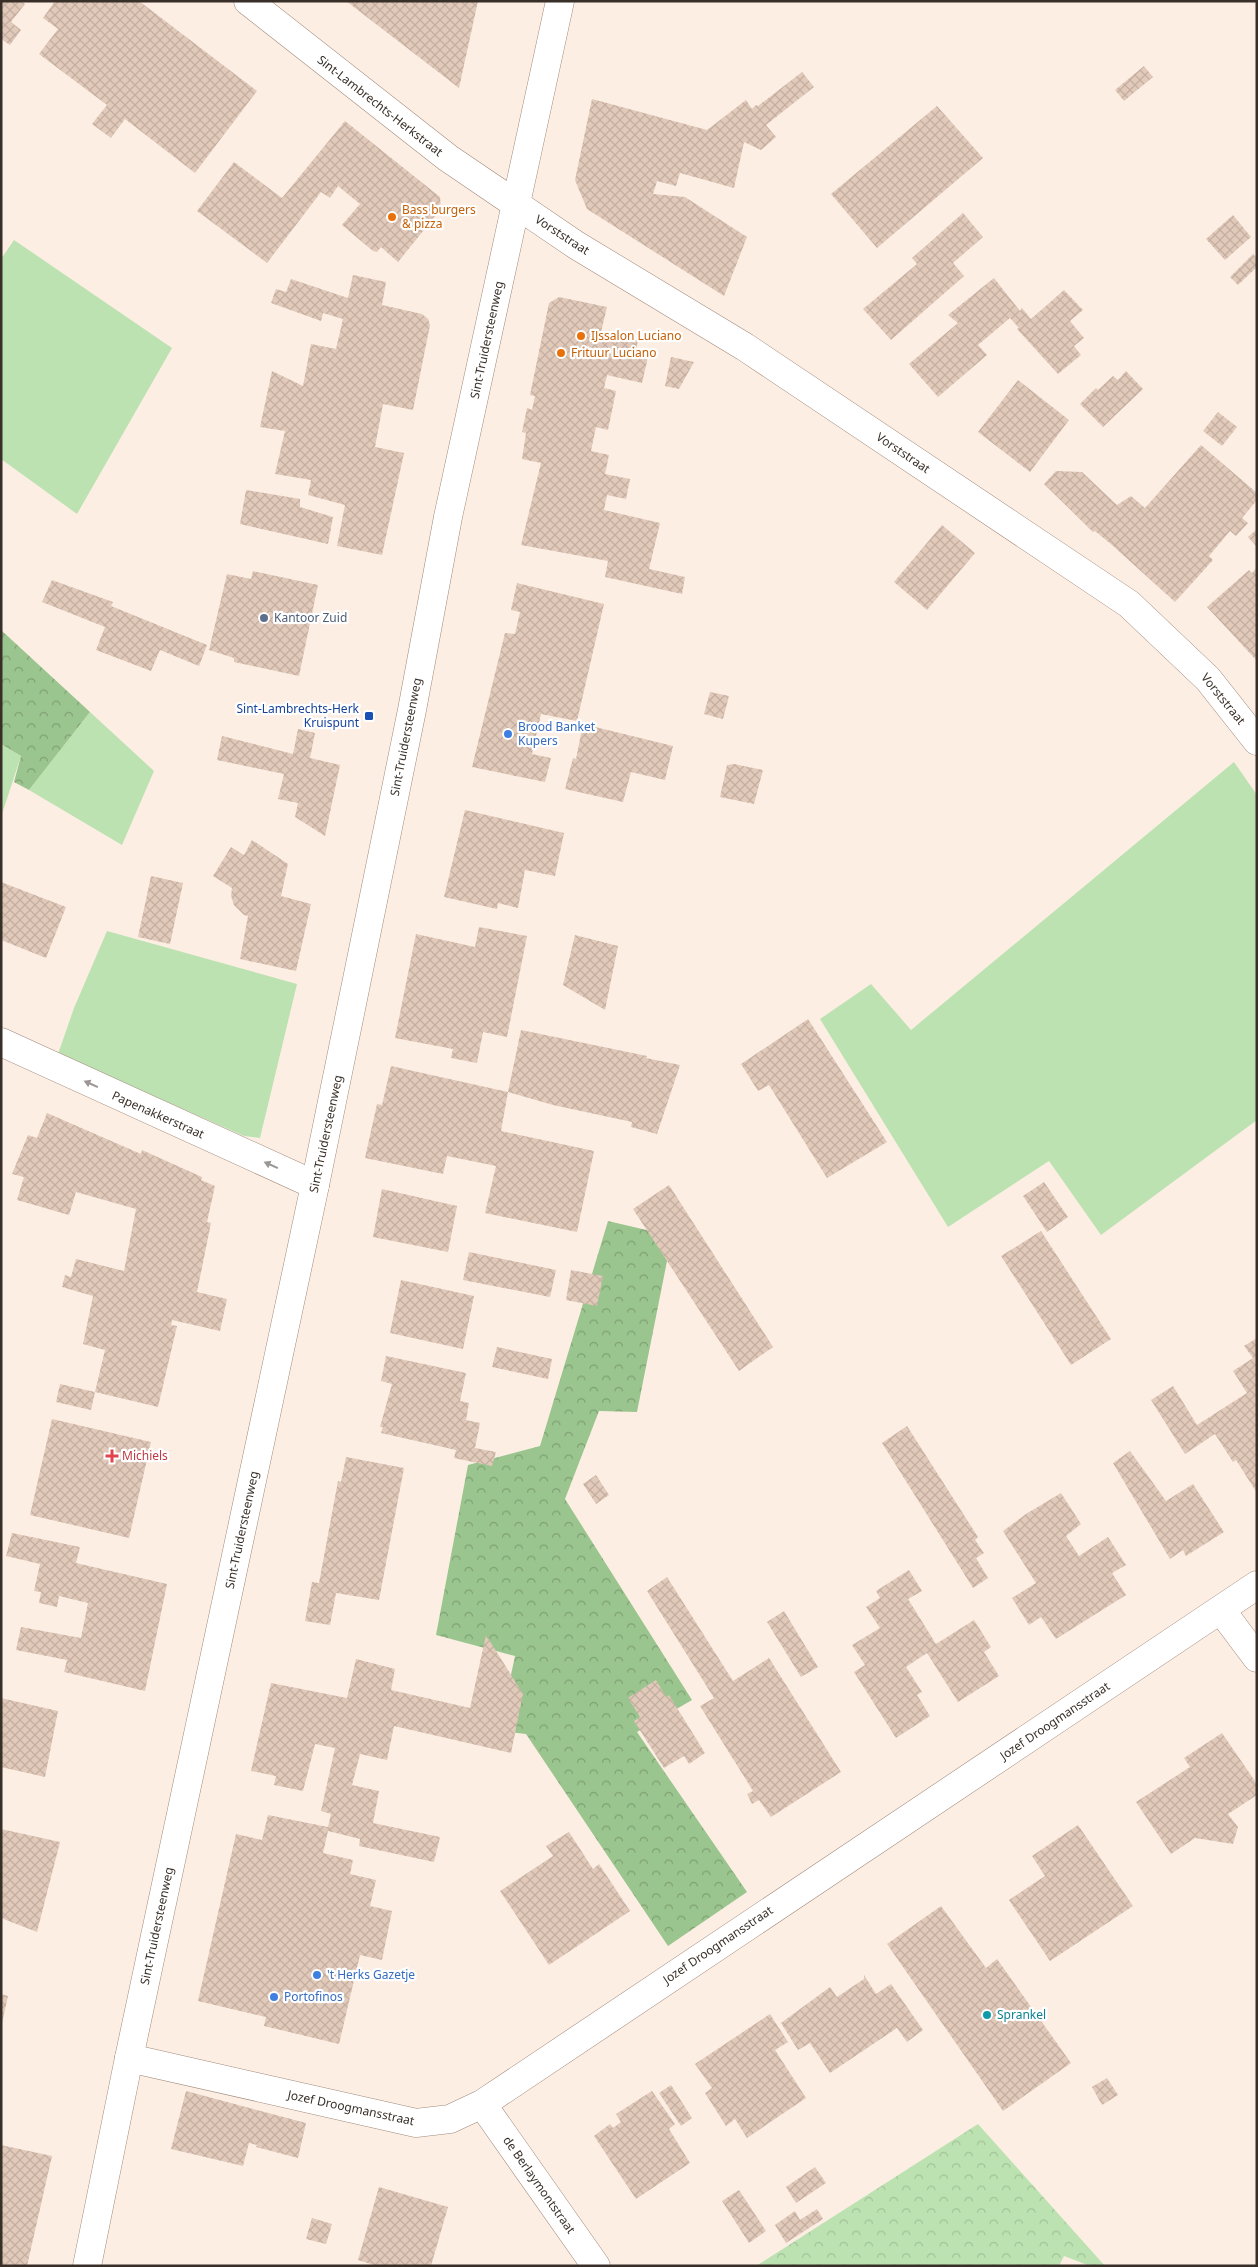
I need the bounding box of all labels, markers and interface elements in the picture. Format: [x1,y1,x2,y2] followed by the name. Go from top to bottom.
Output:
[314,51,447,160] street label: Sint-Lambrechts-Herkstraat
[402,201,476,232] place label: Bass burgers & pizza
[386,211,398,223] marker: Bass burgers & pizza
[532,211,593,259] street label: Vorststraat
[466,279,507,400] street label: Sint-Truidersteenweg
[591,327,681,344] place label: IJssalon Luciano
[575,330,587,342] marker: IJssalon Luciano
[571,344,657,361] place label: Frituur Luciano
[555,347,567,359] marker: Frituur Luciano
[873,428,934,477] street label: Vorststraat
[274,609,347,626] place label: Kantoor Zuid
[258,612,270,624] marker: Kantoor Zuid
[1197,669,1250,729] street label: Vorststraat
[386,676,425,797] street label: Sint-Truidersteenweg
[236,700,360,731] place label: Sint-Lambrechts-Herk Kruispunt
[363,710,375,722] marker: Sint-Lambrechts-Herk Kruispunt
[518,718,596,749] place label: Brood Banket Kupers
[502,728,514,740] marker: Brood Banket Kupers
[305,1073,346,1194] street label: Sint-Truidersteenweg
[84,1080,98,1088] one-way arrow
[109,1087,208,1143] street label: Papenakkerstraat
[264,1161,278,1169] one-way arrow
[122,1447,168,1464] place label: Michiels
[106,1450,118,1462] marker: Michiels
[221,1469,262,1590] street label: Sint-Truidersteenweg
[996,1677,1114,1764] street label: Jozef Droogmansstraat
[136,1865,177,1986] street label: Sint-Truidersteenweg
[659,1901,777,1988] street label: Jozef Droogmansstraat
[327,1966,415,1983] place label: 't Herks Gazetje
[311,1969,323,1981] marker: 't Herks Gazetje
[284,1988,343,2005] place label: Portofinos
[268,1991,280,2003] marker: Portofinos
[997,2006,1046,2023] place label: Sprankel
[981,2009,993,2021] marker: Sprankel
[285,2086,417,2129] street label: Jozef Droogmansstraat
[499,2133,580,2237] street label: de Berlaymontstraat

